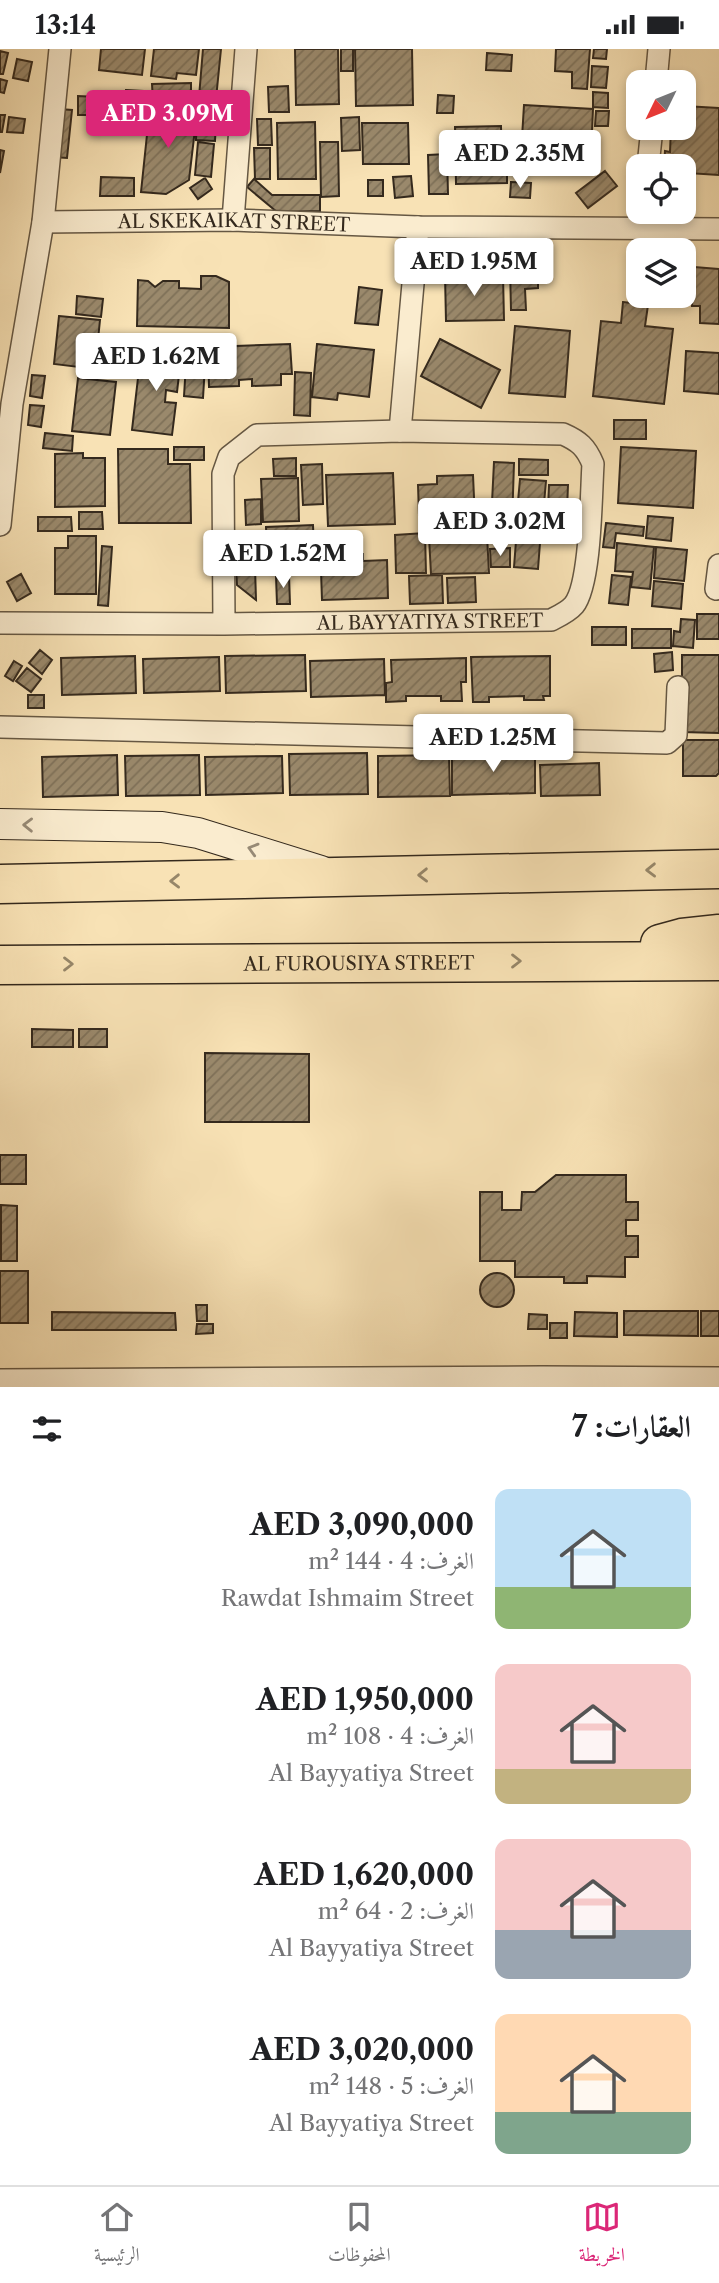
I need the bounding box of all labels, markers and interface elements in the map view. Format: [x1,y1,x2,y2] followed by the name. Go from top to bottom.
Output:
[35,9,96,41] text: 13:14
[626,70,696,140] north arrow
[626,70,696,308] map controls
[88,91,248,150] pin: AED 3.09M
[102,99,234,127] text: AED 3.09M
[440,131,600,190] pin: AED 2.35M
[455,139,585,167] text: AED 2.35M
[626,154,696,224] button: locate
[117,209,351,236] street label: AL SKEKAIKAT STREET
[626,238,696,308] button: layers
[394,239,554,298] pin: AED 1.95M
[410,247,538,275] text: AED 1.95M
[76,333,236,393] pin: AED 1.62M
[92,342,220,370] text: AED 1.62M
[420,498,580,558] pin: AED 3.02M
[434,507,566,535] text: AED 3.02M
[203,531,363,590] pin: AED 1.52M
[219,539,347,567] text: AED 1.52M
[316,609,544,635] street label: AL BAYYATIYA STREET
[413,715,573,774] pin: AED 1.25M
[429,723,557,751] text: AED 1.25M
[23,817,34,832] one-way arrow
[247,843,259,857] one-way arrow
[645,863,656,878] one-way arrow
[418,868,429,883] one-way arrow
[170,873,181,888] one-way arrow
[242,951,475,976] street label: AL FUROUSIYA STREET
[511,953,522,969] one-way arrow
[63,956,74,972] one-way arrow
[572,1408,691,1445] text: العقارات: 7
[28,1410,66,1448] icon: filters
[250,1506,474,1543] text: AED 3,090,000
[551,1517,635,1601] icon: home
[308,1547,474,1575] text: الغرف: 4 · 144 m²
[221,1584,474,1612] text: Rawdat Ishmaim Street
[256,1681,474,1718] text: AED 1,950,000
[551,1692,635,1776] icon: home
[307,1722,474,1750] text: الغرف: 4 · 108 m²
[269,1759,474,1787] text: Al Bayyatiya Street
[254,1856,474,1893] text: AED 1,620,000
[551,1867,635,1951] icon: home
[318,1897,474,1925] text: الغرف: 2 · 64 m²
[269,1934,474,1962] text: Al Bayyatiya Street
[250,2031,474,2068] text: AED 3,020,000
[551,2042,635,2126] icon: home
[309,2072,474,2100] text: الغرف: 5 · 148 m²
[269,2109,474,2137] text: Al Bayyatiya Street
[94,2198,140,2273] tab: الرئيسية
[328,2198,391,2273] tab: المحفوظات
[579,2198,625,2273] tab: الخريطة

